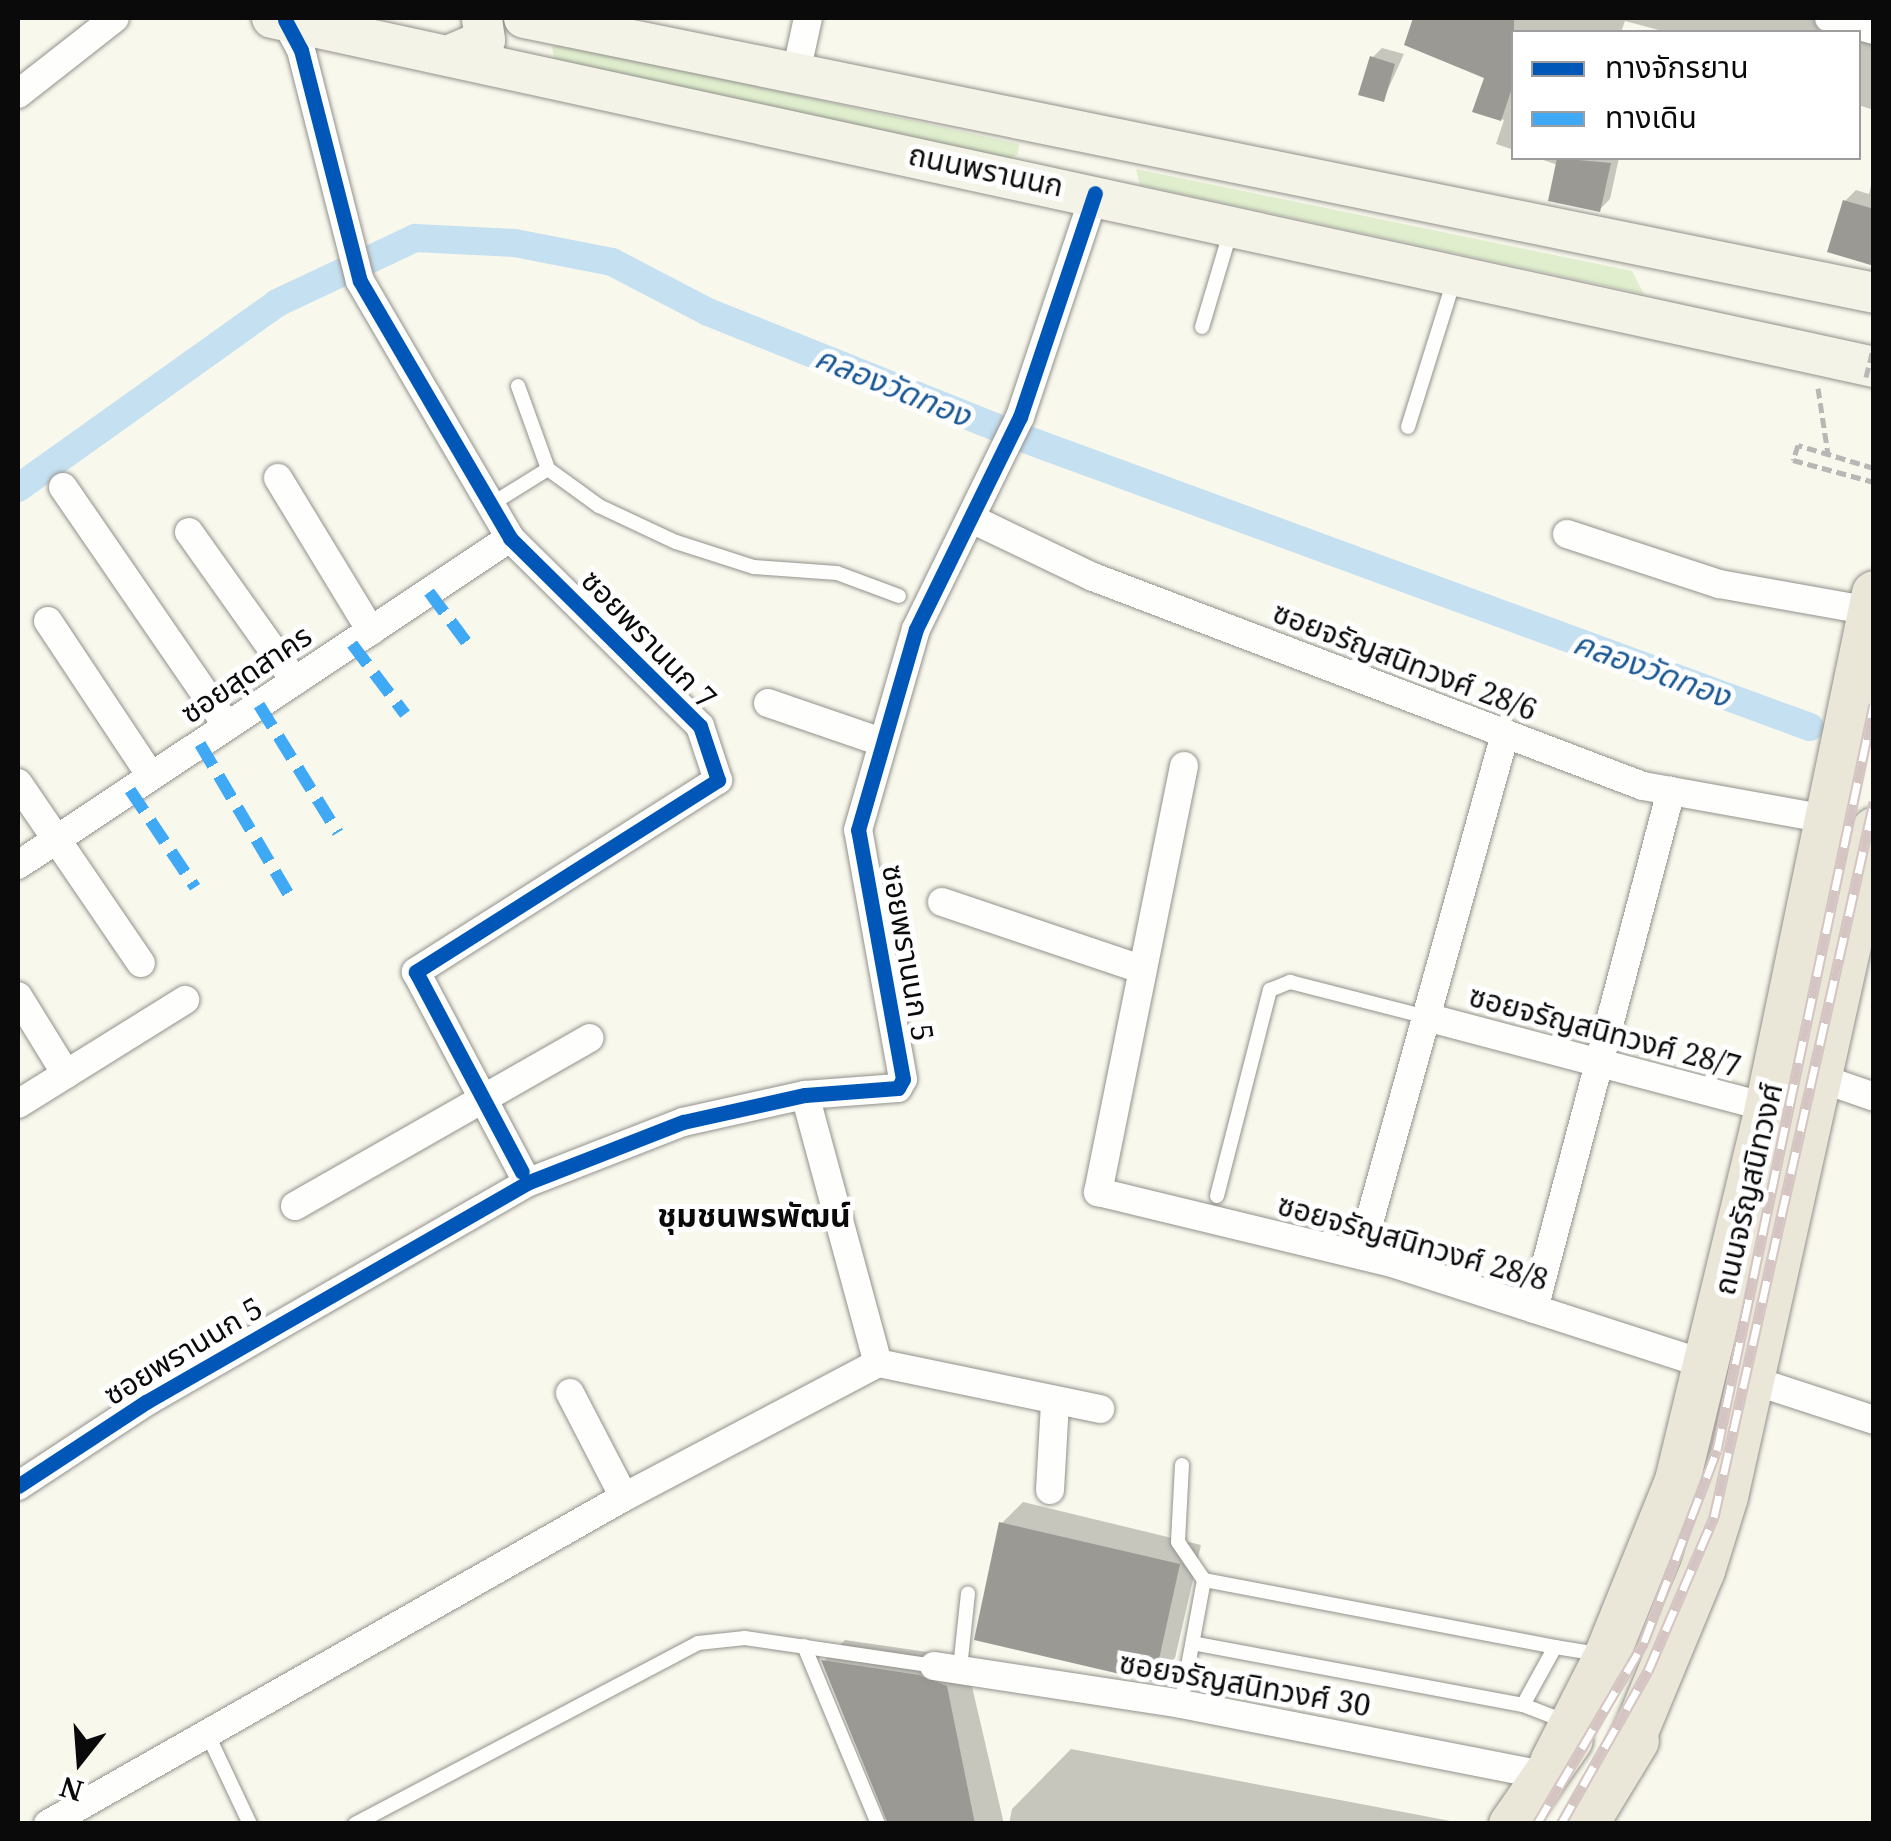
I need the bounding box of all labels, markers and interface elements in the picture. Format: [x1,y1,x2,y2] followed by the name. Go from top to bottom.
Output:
[1511,30,1861,160] legend
[1605,46,1749,87] text: ทางจักรยาน
[1605,96,1697,137] text: ทางเดิน
[905,136,1067,204] street label: ถนนพรานนก
[810,337,976,435] water label: คลองวัดทอง
[574,562,724,716] street label: ซอยพรานนก 7
[1268,594,1542,728] street label: ซอยจรัญสนิทวงศ์ 28/6
[174,617,318,731] street label: ซอยสุดสาคร
[1568,623,1736,715] water label: คลองวัดทอง
[875,862,941,1044] street label: ซอยพรานนก 5
[1465,977,1745,1085] street label: ซอยจรัญสนิทวงศ์ 28/7
[1706,1080,1790,1298] street label: ถนนจรัญสนิทวงศ์
[1274,1186,1552,1298] street label: ซอยจรัญสนิทวงศ์ 28/8
[657,1196,851,1234] district label: ชุมชนพรพัฒน์
[97,1290,269,1412] street label: ซอยพรานนก 5
[1117,1644,1373,1724] street label: ซอยจรัญสนิทวงศ์ 30
[30,1711,130,1811] north arrow
[55,1768,87,1811] text: N

